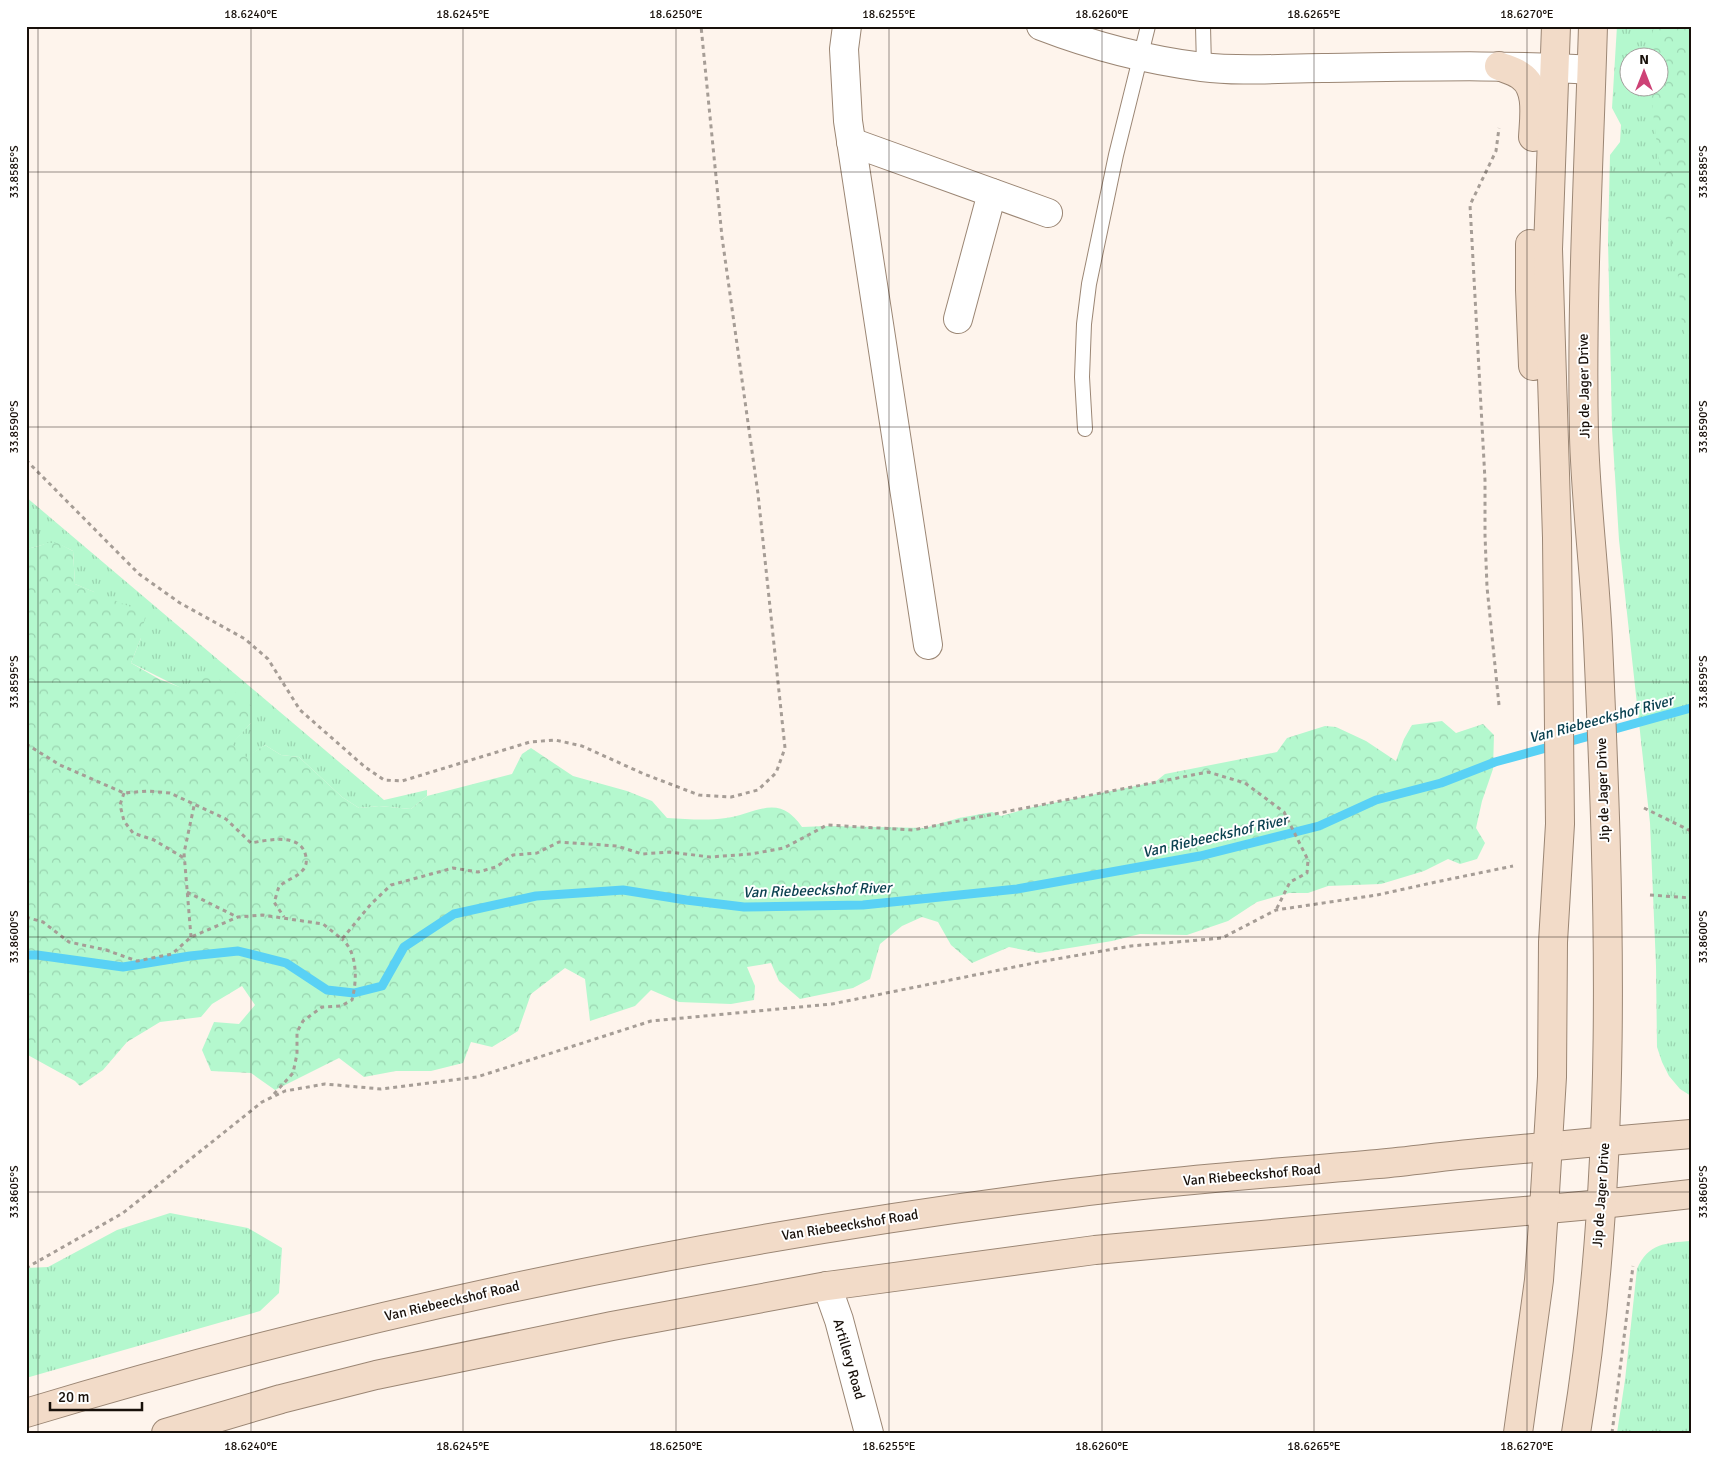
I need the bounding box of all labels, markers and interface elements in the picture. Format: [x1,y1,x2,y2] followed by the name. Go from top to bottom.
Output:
[224,7,278,22] text: 18.6240°E
[436,7,490,22] text: 18.6245°E
[649,7,703,22] text: 18.6250°E
[862,7,916,22] text: 18.6255°E
[1075,7,1129,22] text: 18.6260°E
[1287,7,1341,22] text: 18.6265°E
[1500,7,1554,22] text: 18.6270°E
[1620,48,1670,98] north arrow
[1639,51,1649,68] text: N
[7,145,22,199] text: 33.8585°S
[1696,145,1711,199] text: 33.8585°S
[1575,333,1593,439] street label: Jip de Jager Drive
[7,400,22,454] text: 33.8590°S
[1696,400,1711,454] text: 33.8590°S
[7,655,22,709] text: 33.8595°S
[1696,655,1711,709] text: 33.8595°S
[1527,690,1677,747] water label: Van Riebeeckshof River
[1593,737,1613,843] street label: Jip de Jager Drive
[1141,810,1292,861] water label: Van Riebeeckshof River
[742,878,894,902] water label: Van Riebeeckshof River
[7,910,22,964] text: 33.8600°S
[1696,910,1711,964] text: 33.8600°S
[1589,1142,1613,1248] street label: Jip de Jager Drive
[1182,1161,1322,1189] street label: Van Riebeeckshof Road
[7,1165,22,1219] text: 33.8605°S
[1696,1165,1711,1219] text: 33.8605°S
[780,1206,920,1244] street label: Van Riebeeckshof Road
[383,1277,521,1325] street label: Van Riebeeckshof Road
[829,1317,869,1401] street label: Artillery Road
[50,1379,142,1411] scale bar
[58,1388,89,1406] text: 20 m
[224,1439,278,1454] text: 18.6240°E
[436,1439,490,1454] text: 18.6245°E
[649,1439,703,1454] text: 18.6250°E
[862,1439,916,1454] text: 18.6255°E
[1075,1439,1129,1454] text: 18.6260°E
[1287,1439,1341,1454] text: 18.6265°E
[1500,1439,1554,1454] text: 18.6270°E

